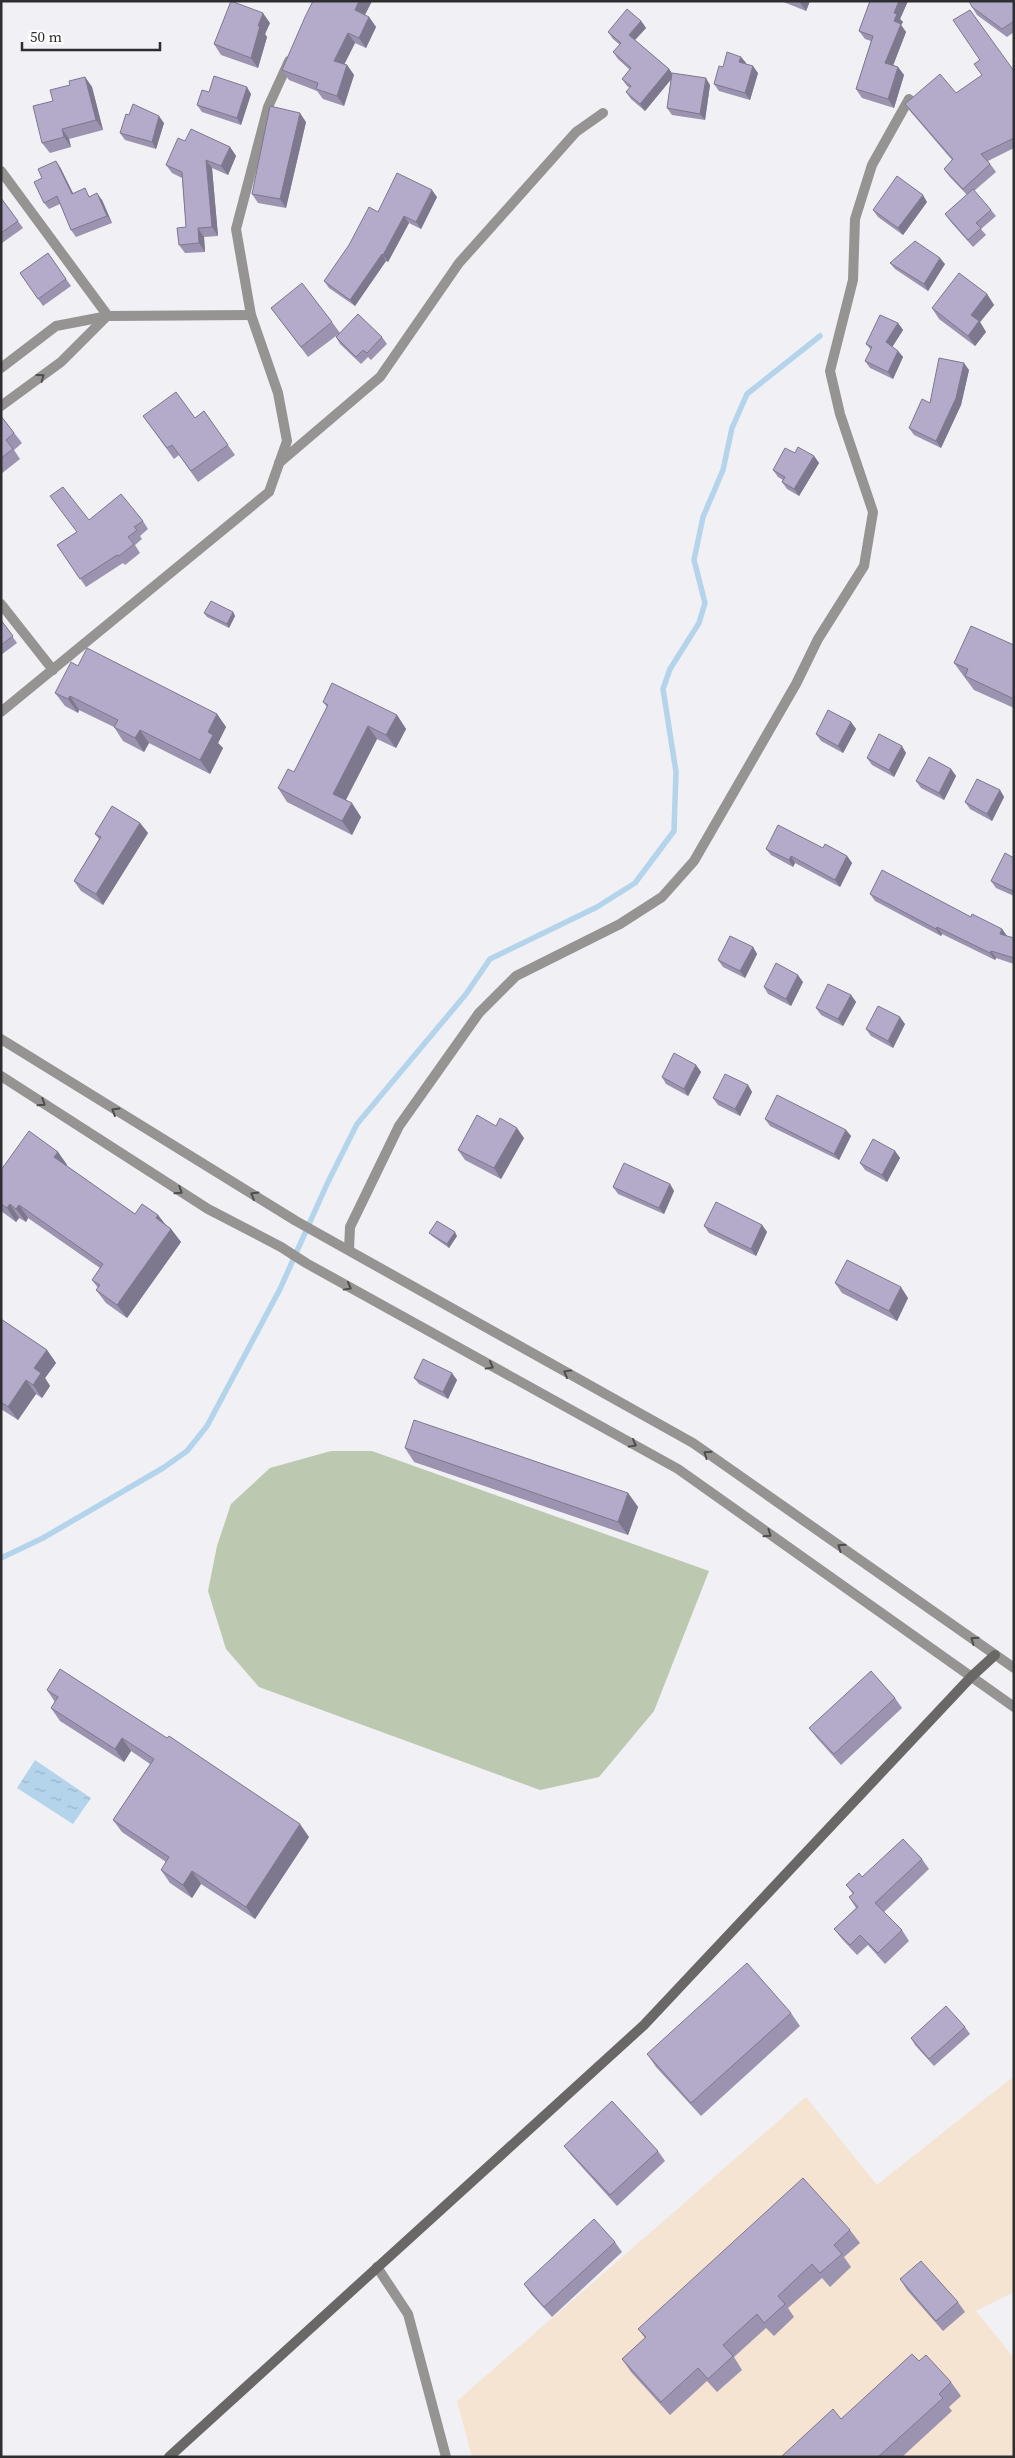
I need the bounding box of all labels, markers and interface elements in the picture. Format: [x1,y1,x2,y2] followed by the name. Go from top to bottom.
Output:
[22,20,160,52] scale bar
[30,26,62,47] text: 50 m
[35,374,45,383] one-way arrow
[37,1096,46,1106] one-way arrow
[112,1108,121,1118] one-way arrow
[174,1184,183,1194] one-way arrow
[251,1192,260,1202] one-way arrow
[343,1281,352,1291] one-way arrow
[485,1360,494,1370] one-way arrow
[563,1369,572,1379] one-way arrow
[627,1438,636,1448] one-way arrow
[704,1451,713,1460] one-way arrow
[762,1528,771,1536] one-way arrow
[837,1544,847,1553] one-way arrow
[970,1637,980,1646] one-way arrow

